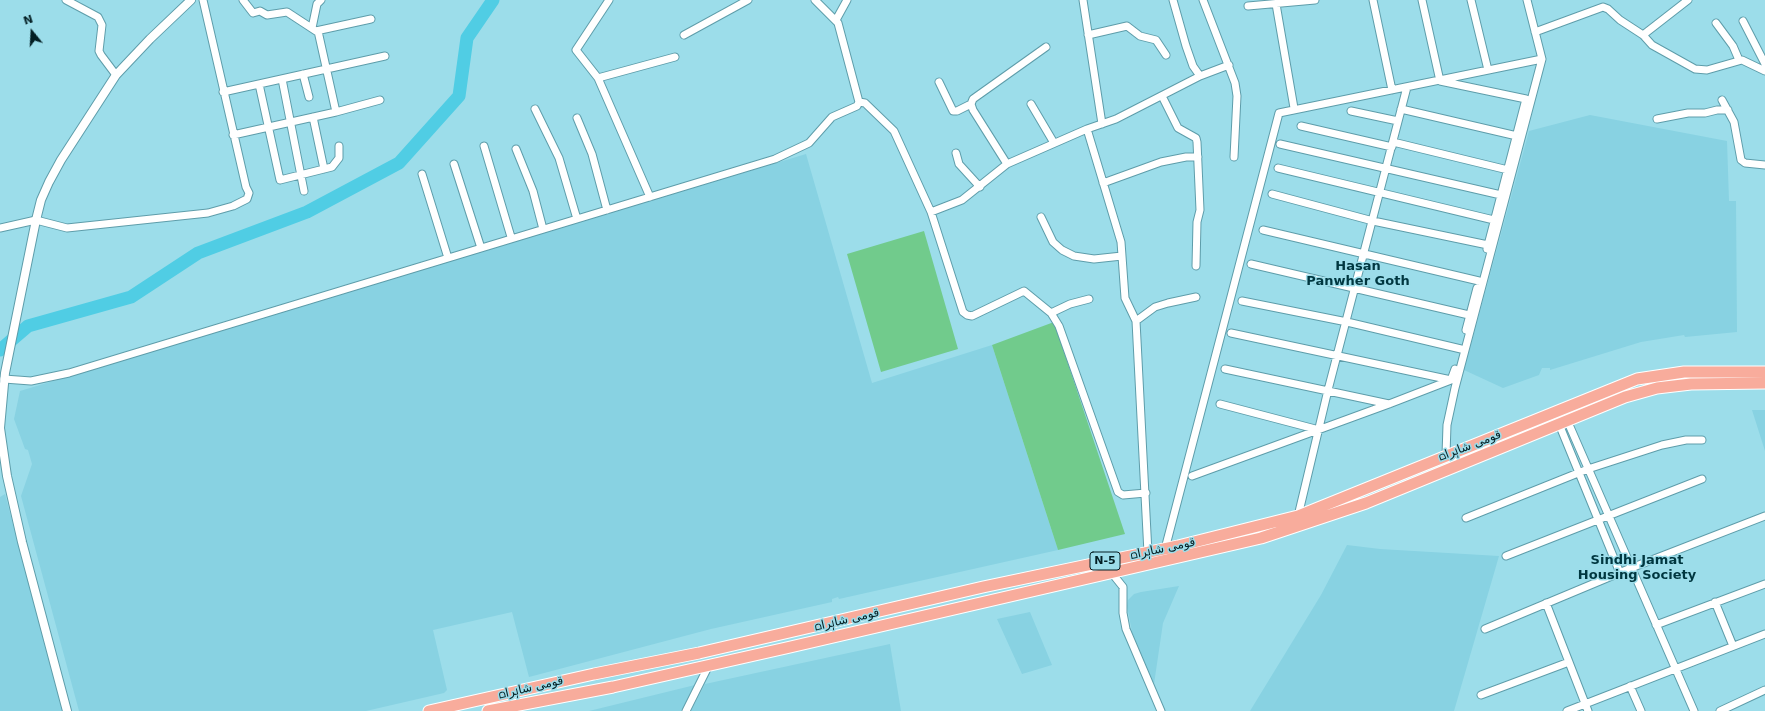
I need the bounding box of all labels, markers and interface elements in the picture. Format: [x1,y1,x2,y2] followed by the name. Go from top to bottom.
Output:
[12,12,52,52] north arrow
[22,13,35,28] text: N
[1306,259,1410,290] district label: Hasan Panwher Goth
[1437,427,1503,465] street label: قومی شاہراہ
[1129,535,1197,563] street label: قومی شاہراہ
[1090,552,1120,570] road number: N-5
[1578,553,1696,584] district label: Sindhi Jamat Housing Society
[813,606,881,634] street label: قومی شاہراہ
[497,674,565,702] street label: قومی شاہراہ

